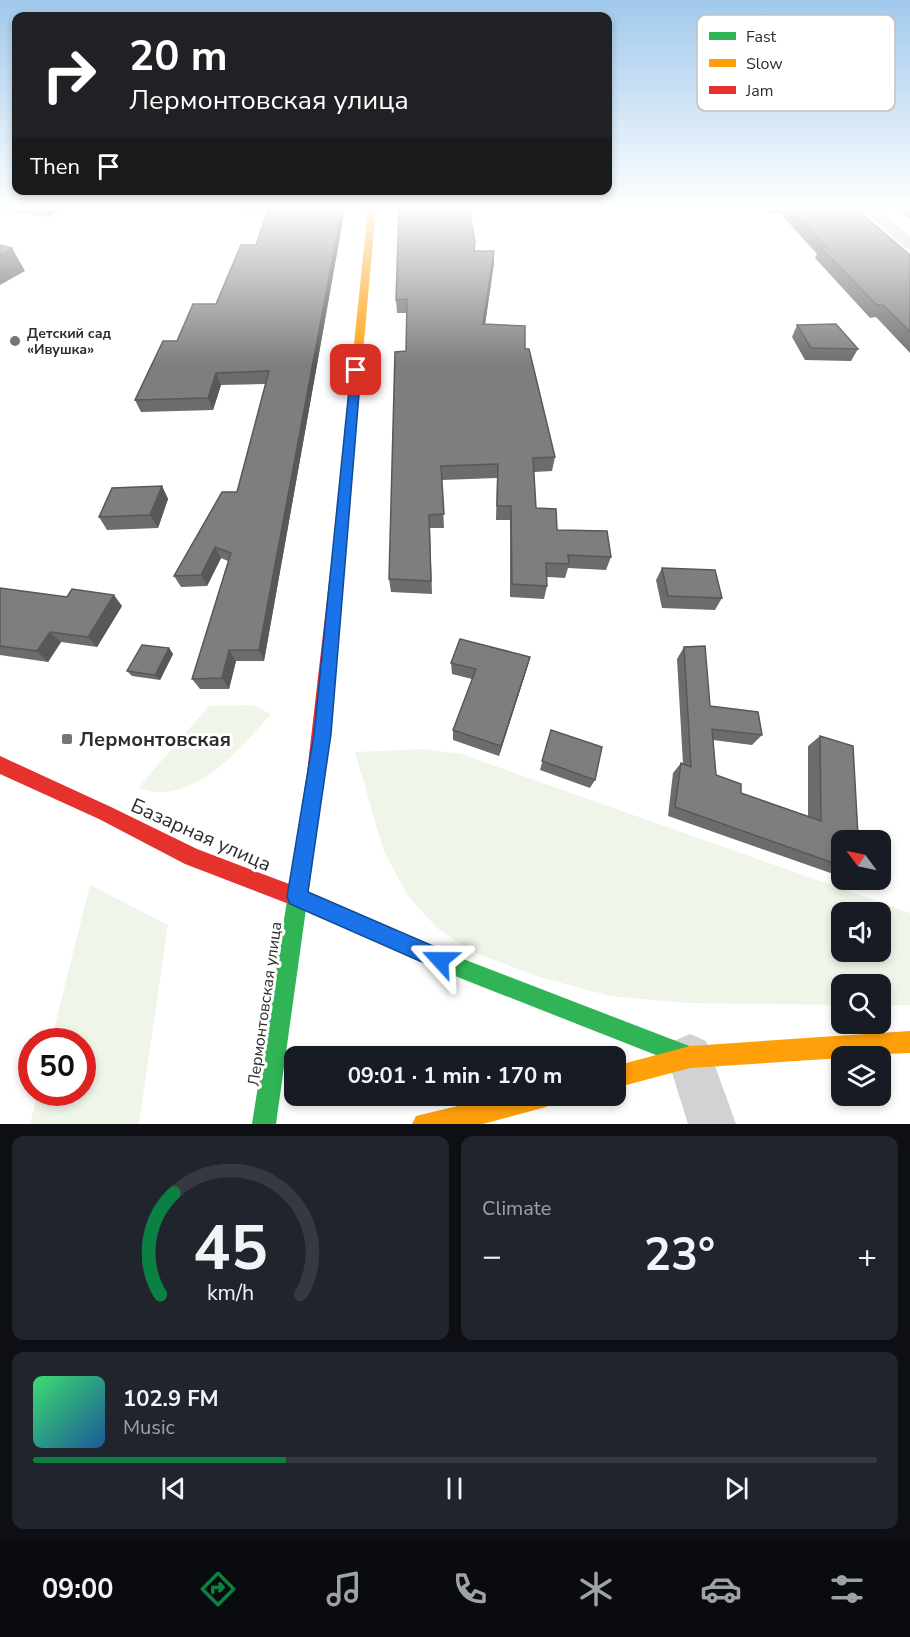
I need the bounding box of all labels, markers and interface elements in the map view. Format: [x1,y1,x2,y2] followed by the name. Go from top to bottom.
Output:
[697,15,895,111] legend
[746,26,777,48] text: Fast
[129,28,228,85] text: 20 m
[30,36,108,114] icon: right
[746,53,783,75] text: Slow
[745,80,773,102] text: Jam
[129,82,409,119] text: Лермонтовская улица
[92,150,125,183] icon: arrive
[30,152,80,182] text: Then
[27,324,112,359] place label: Детский сад «Ивушка»
[8,334,22,348] marker: Детский сад «Ивушка»
[330,344,381,395] pin
[339,353,372,386] icon: arrive
[79,726,231,753] place label: Лермонтовская
[60,732,74,746] marker: Лермонтовская
[127,792,275,878] street label: Базарная улица
[831,830,891,890] north arrow
[831,830,891,1106] map controls
[831,902,891,962] button: sound
[243,920,287,1088] street label: Лермонтовская улица
[408,928,472,992] position arrow
[831,974,891,1034] button: search
[18,1028,96,1106] speed limit sign: 50
[831,1046,891,1106] button: layers
[348,1061,562,1091] text: 09:01 · 1 min · 170 m
[482,1195,551,1222] text: Climate
[193,1206,268,1291] text: 45
[644,1225,715,1286] text: 23°
[482,1234,502,1279] text: −
[857,1234,877,1279] text: +
[207,1278,254,1308] text: km/h
[123,1384,219,1414] text: 102.9 FM
[123,1414,175,1441] text: Music
[157,1472,190,1505] icon: previous
[438,1472,471,1505] icon: pause
[720,1472,753,1505] icon: next
[197,1568,239,1610] icon: directions
[323,1568,365,1610] icon: music
[449,1568,491,1610] icon: phone
[575,1568,617,1610] icon: climate
[700,1568,742,1610] icon: car
[826,1568,868,1610] icon: filters
[42,1571,113,1608] text: 09:00

